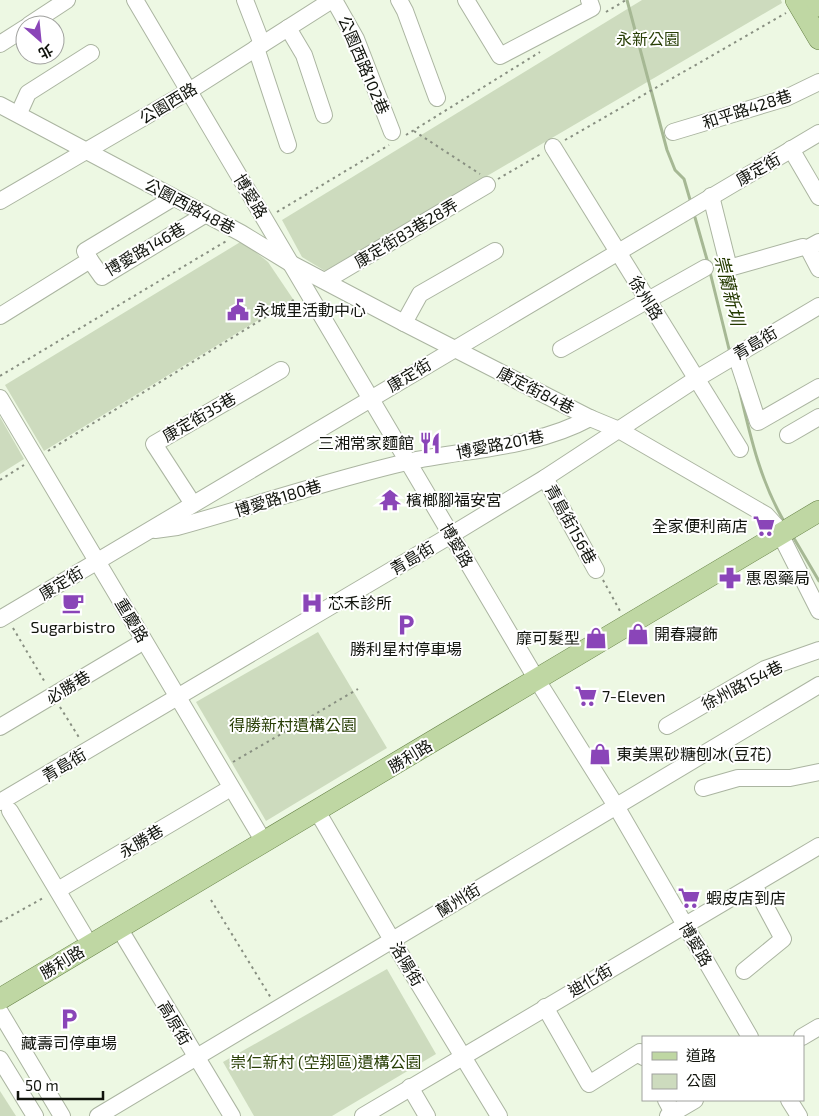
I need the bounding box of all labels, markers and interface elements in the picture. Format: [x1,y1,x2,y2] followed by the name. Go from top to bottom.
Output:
[335,13,394,117] street label: 公園西路102巷
[15,15,65,65] north arrow
[616,29,680,48] park label: 永新公園
[36,41,56,63] text: 北
[135,78,200,127] street label: 公園西路
[700,85,794,132] street label: 和平路428巷
[732,148,783,189] street label: 康定街
[231,170,272,221] street label: 博愛路
[142,174,239,237] street label: 公園西路48巷
[351,194,461,271] street label: 康定街83巷28弄
[101,218,188,279] street label: 博愛路146巷
[711,252,750,330] water label: 崇蘭新圳
[626,272,667,323] street label: 徐州路
[225,297,251,323] public building icon: 永城里活動中心
[254,300,366,319] place label: 永城里活動中心
[729,322,780,363] street label: 青島街
[383,354,434,395] street label: 康定街
[495,362,578,417] street label: 康定街84巷
[159,388,239,445] street label: 康定街35巷
[454,426,545,461] street label: 博愛路201巷
[417,430,443,456] restaurant icon: 三湘常家麵館
[318,433,414,452] place label: 三湘常家麵館
[232,475,324,520] street label: 博愛路180巷
[542,481,601,567] street label: 青島街156巷
[377,487,403,513] temple icon: 檳榔腳福安宮
[406,490,502,509] place label: 檳榔腳福安宮
[751,513,777,539] supermarket icon: 全家便利商店
[652,516,748,535] place label: 全家便利商店
[437,519,478,570] street label: 博愛路
[386,537,437,578] street label: 青島街
[35,562,86,603] street label: 康定街
[717,565,743,591] pharmacy icon: 惠恩藥局
[746,568,810,587] place label: 惠恩藥局
[60,590,86,616] cafe icon: Sugarbistro
[299,590,325,616] hospital icon: 芯禾診所
[328,593,392,612] place label: 芯禾診所
[112,594,153,645] street label: 重慶路
[393,612,419,638] parking icon: 勝利星村停車場
[31,617,115,636] place label: Sugarbistro
[625,621,651,647] shop icon: 開春寢飾
[654,624,718,643] place label: 開春寢飾
[583,625,609,651] shop icon: 靡可髮型
[516,628,580,647] place label: 靡可髮型
[350,639,462,658] place label: 勝利星村停車場
[698,656,786,713] street label: 徐州路154巷
[42,666,93,707] street label: 必勝巷
[573,683,599,709] supermarket icon: 7-Eleven
[602,686,666,705] place label: 7-Eleven
[229,715,357,734] park label: 得勝新村遺構公園
[384,735,435,776] street label: 勝利路
[587,741,613,767] shop icon: 東美黑砂糖刨冰(豆花)
[38,744,89,785] street label: 青島街
[616,744,772,763] place label: 東美黑砂糖刨冰(豆花)
[115,820,166,861] street label: 永勝巷
[432,879,483,920] street label: 蘭州街
[676,885,702,911] supermarket icon: 蝦皮店到店
[706,888,786,907] place label: 蝦皮店到店
[676,918,717,969] street label: 博愛路
[387,938,428,989] street label: 洛陽街
[36,941,87,982] street label: 勝利路
[564,959,615,1000] street label: 迪化街
[155,997,196,1048] street label: 高原街
[56,1006,82,1032] parking icon: 藏壽司停車場
[21,1033,117,1052] place label: 藏壽司停車場
[642,1036,804,1101] legend
[686,1046,716,1064] text: 道路
[230,1052,422,1071] park label: 崇仁新村 (空翔區)遺構公園
[18,1068,102,1100] scale bar
[686,1071,716,1089] text: 公園
[25,1076,59,1094] text: 50 m

